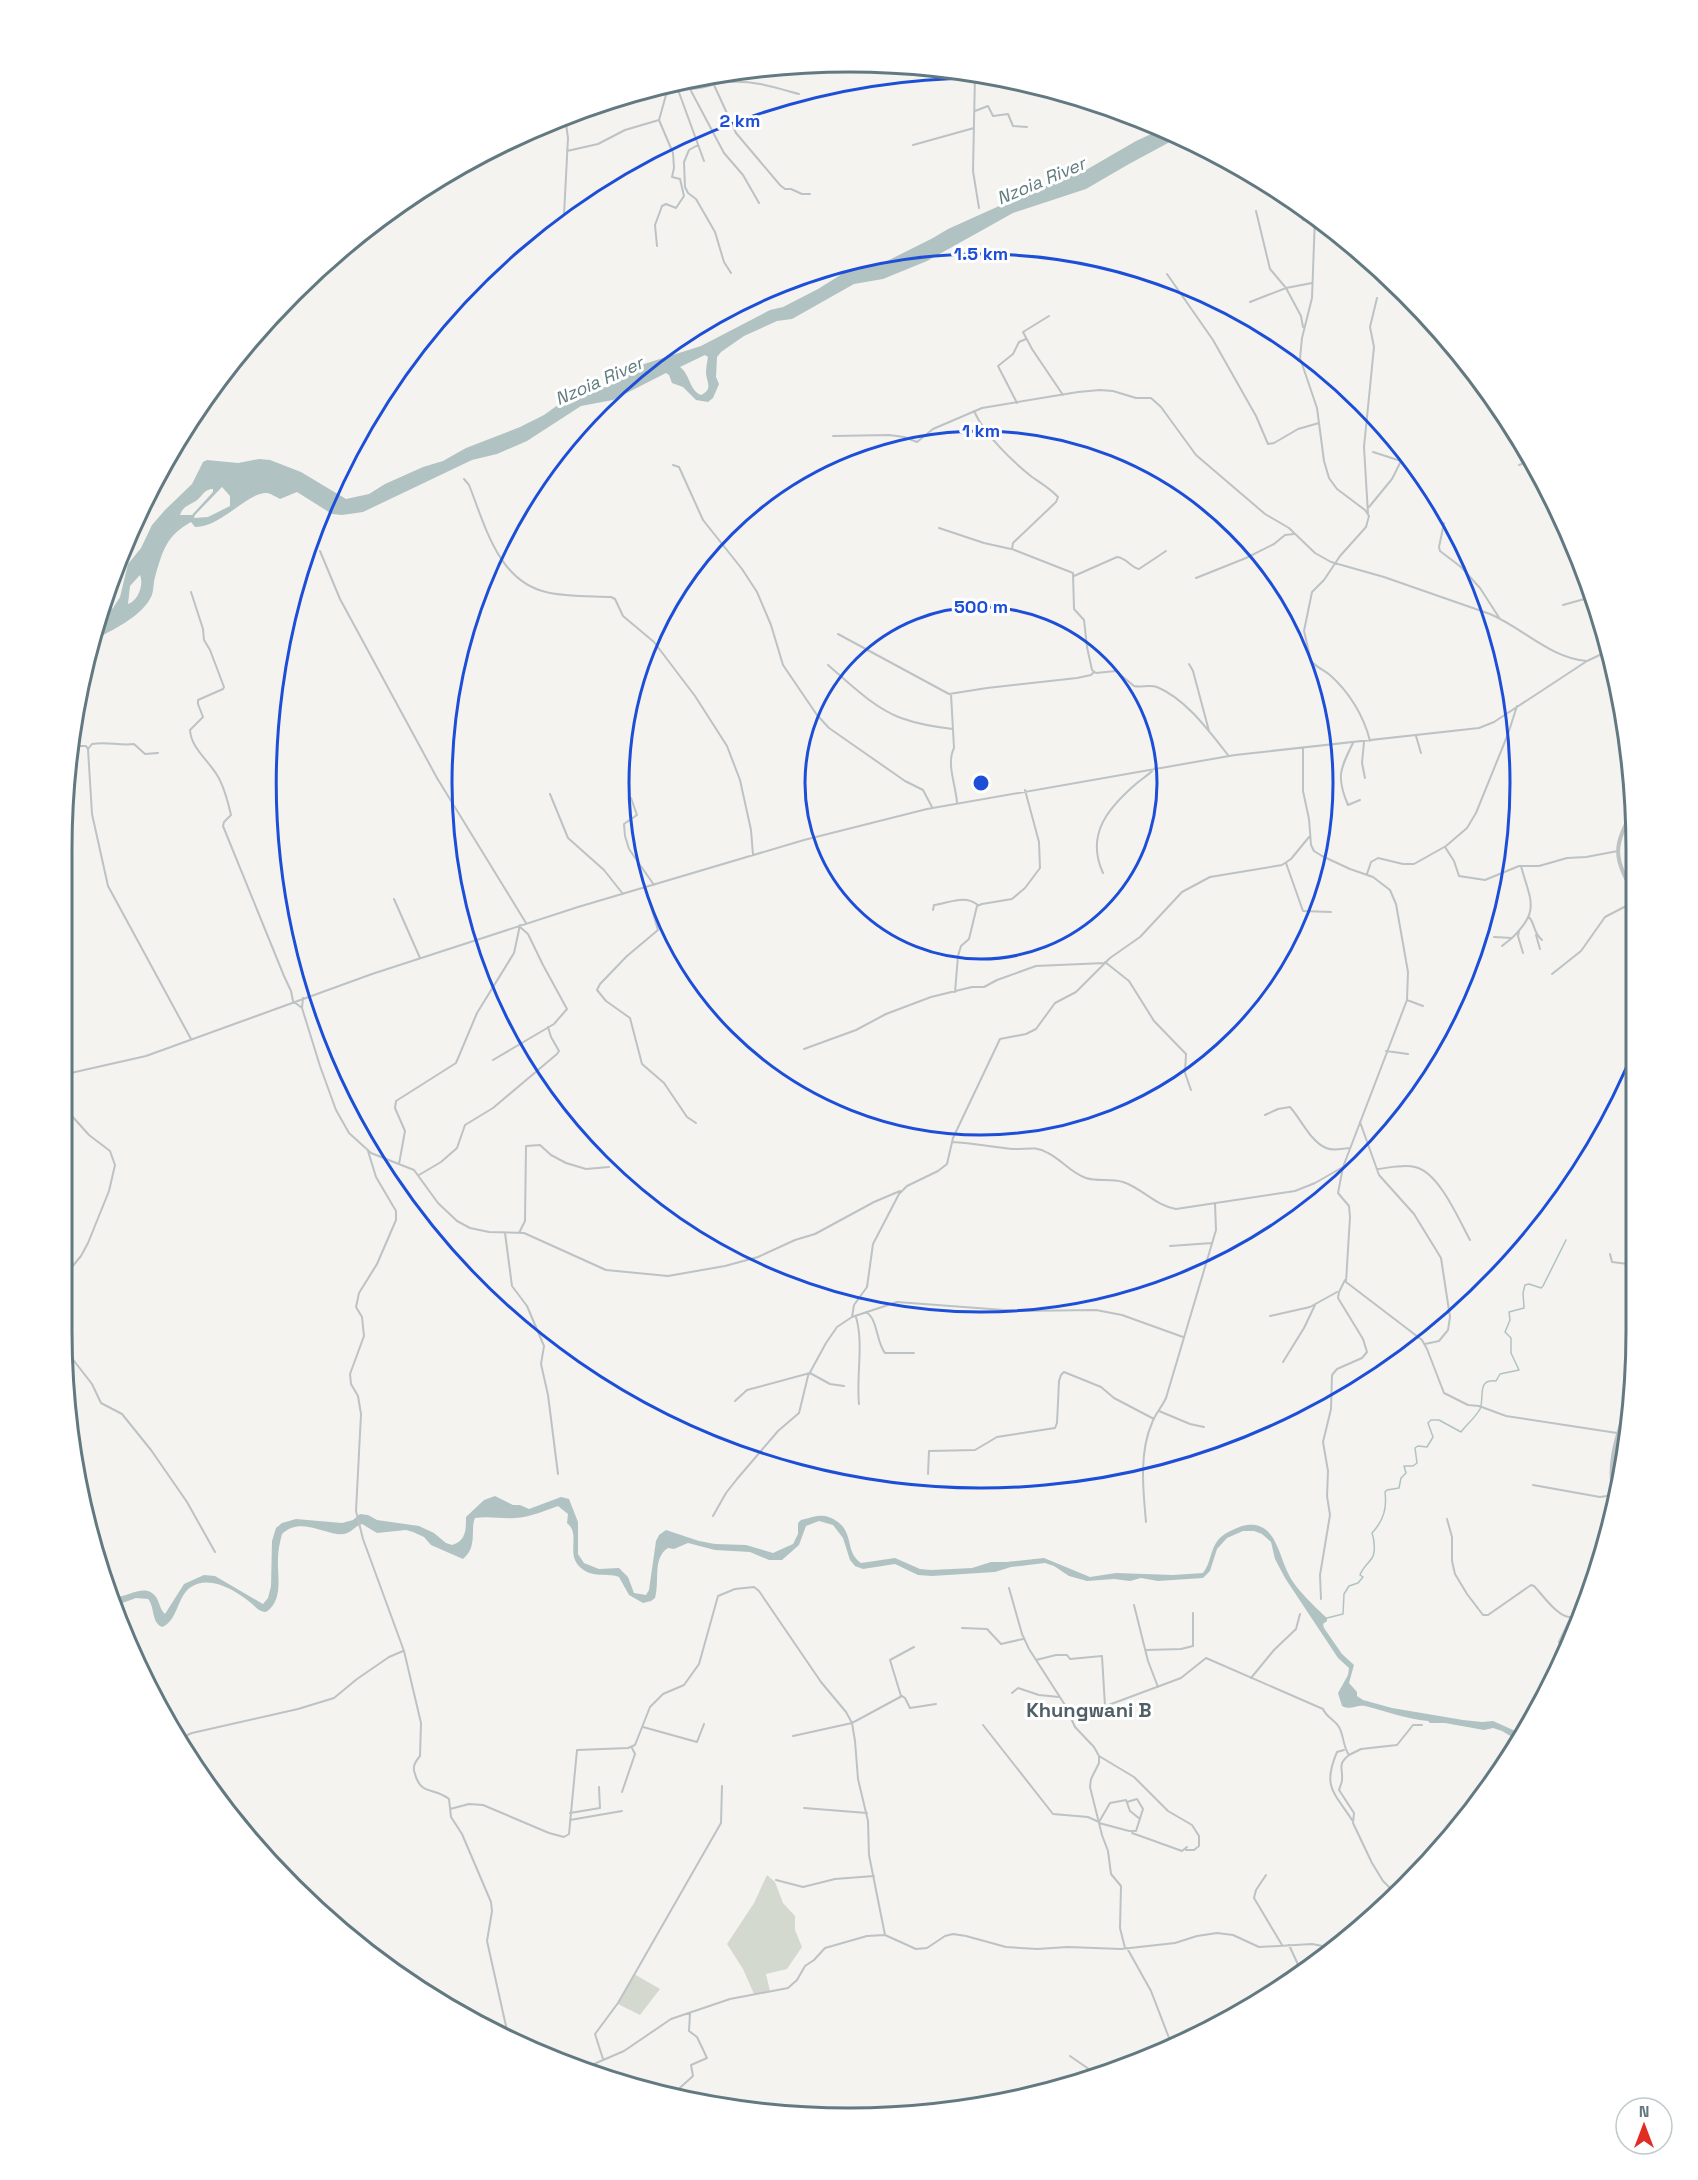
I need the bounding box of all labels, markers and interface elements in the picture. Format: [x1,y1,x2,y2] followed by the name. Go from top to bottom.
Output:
[720,109,760,132] text: 2 km
[993,151,1091,209] water label: Nzoia River
[954,242,1008,265] text: 1.5 km
[551,350,648,410] water label: Nzoia River
[962,419,1000,442] text: 1 km
[954,595,1008,618] text: 500 m
[971,773,991,793] centre of rings
[1026,1697,1152,1723] district label: Khungwani B
[1614,2096,1674,2156] north arrow
[1639,2101,1649,2122] text: N

